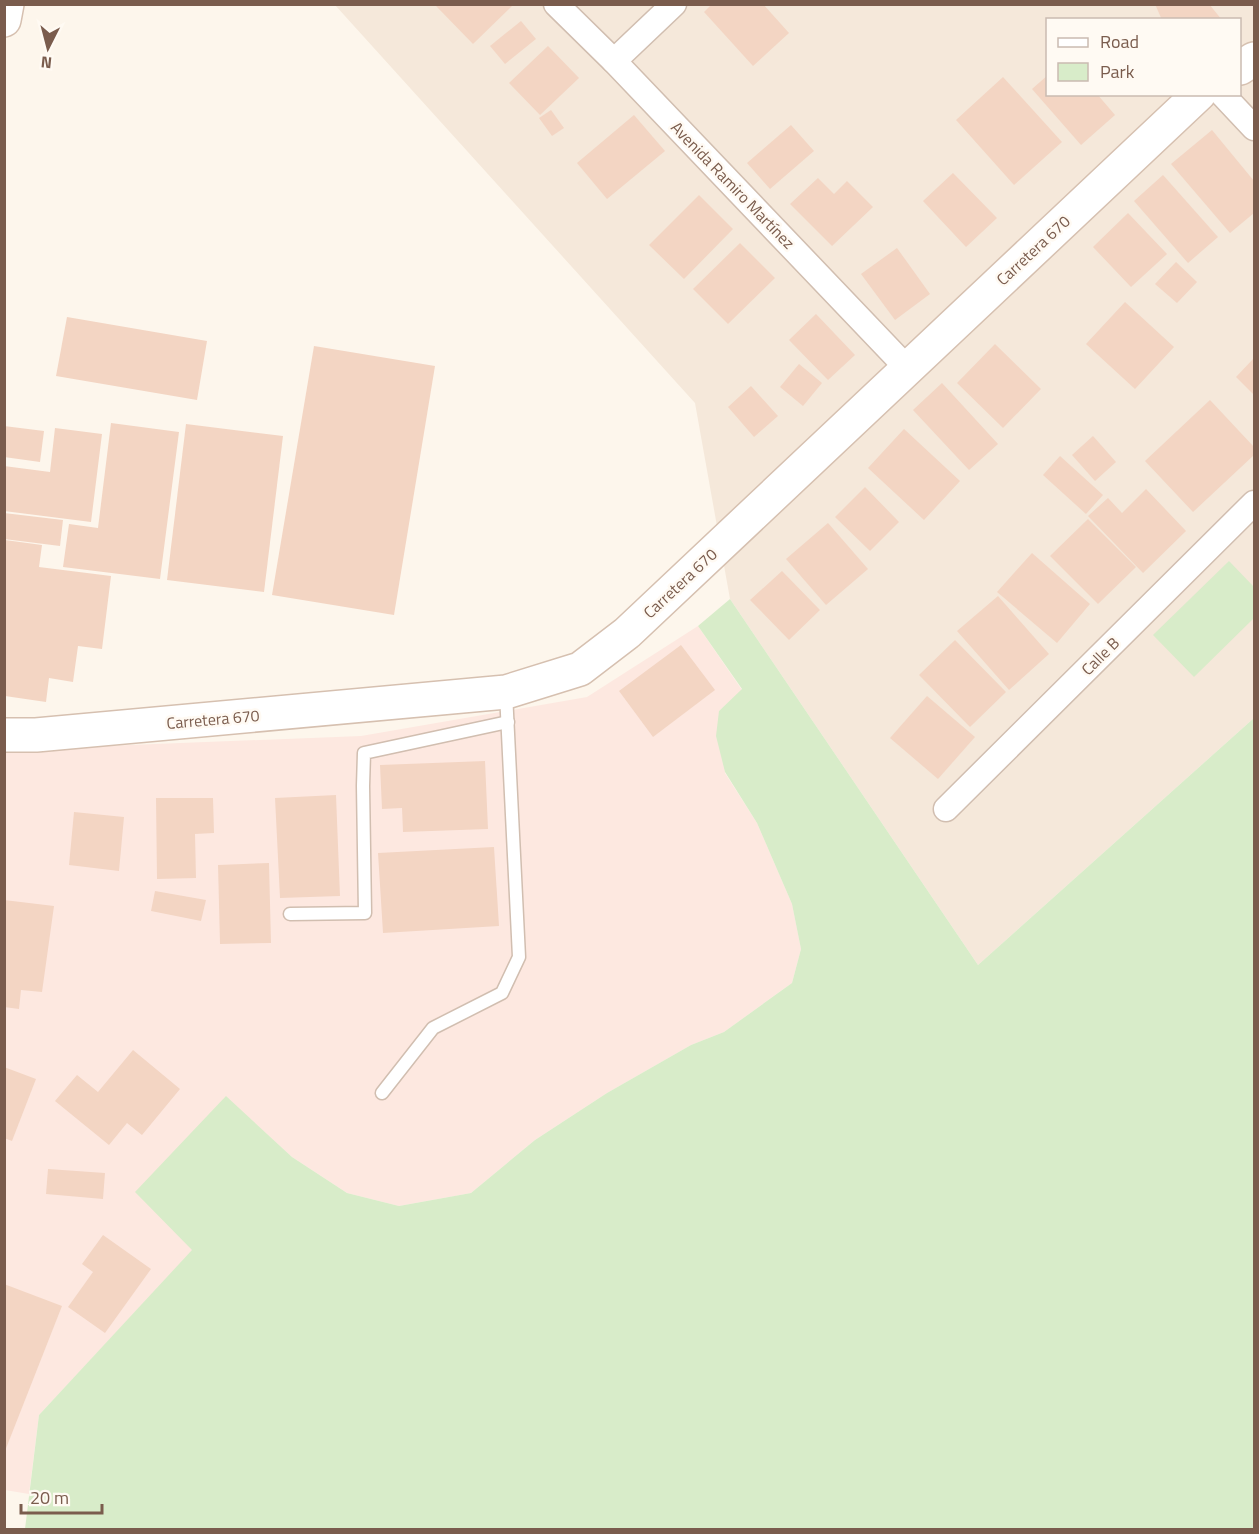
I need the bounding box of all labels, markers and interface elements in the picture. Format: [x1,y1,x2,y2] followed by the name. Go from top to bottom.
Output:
[18,18,78,78] north arrow
[1046,18,1241,96] legend
[1100,28,1139,55] text: Road
[40,50,53,75] text: N
[1100,58,1135,85] text: Park
[666,116,800,254] street label: Avenida Ramiro Martínez
[991,209,1075,291] street label: Carretera 670
[638,542,722,624] street label: Carretera 670
[1075,631,1125,681] street label: Calle B
[165,703,261,735] street label: Carretera 670
[21,1477,102,1515] scale bar
[30,1484,69,1511] text: 20 m

